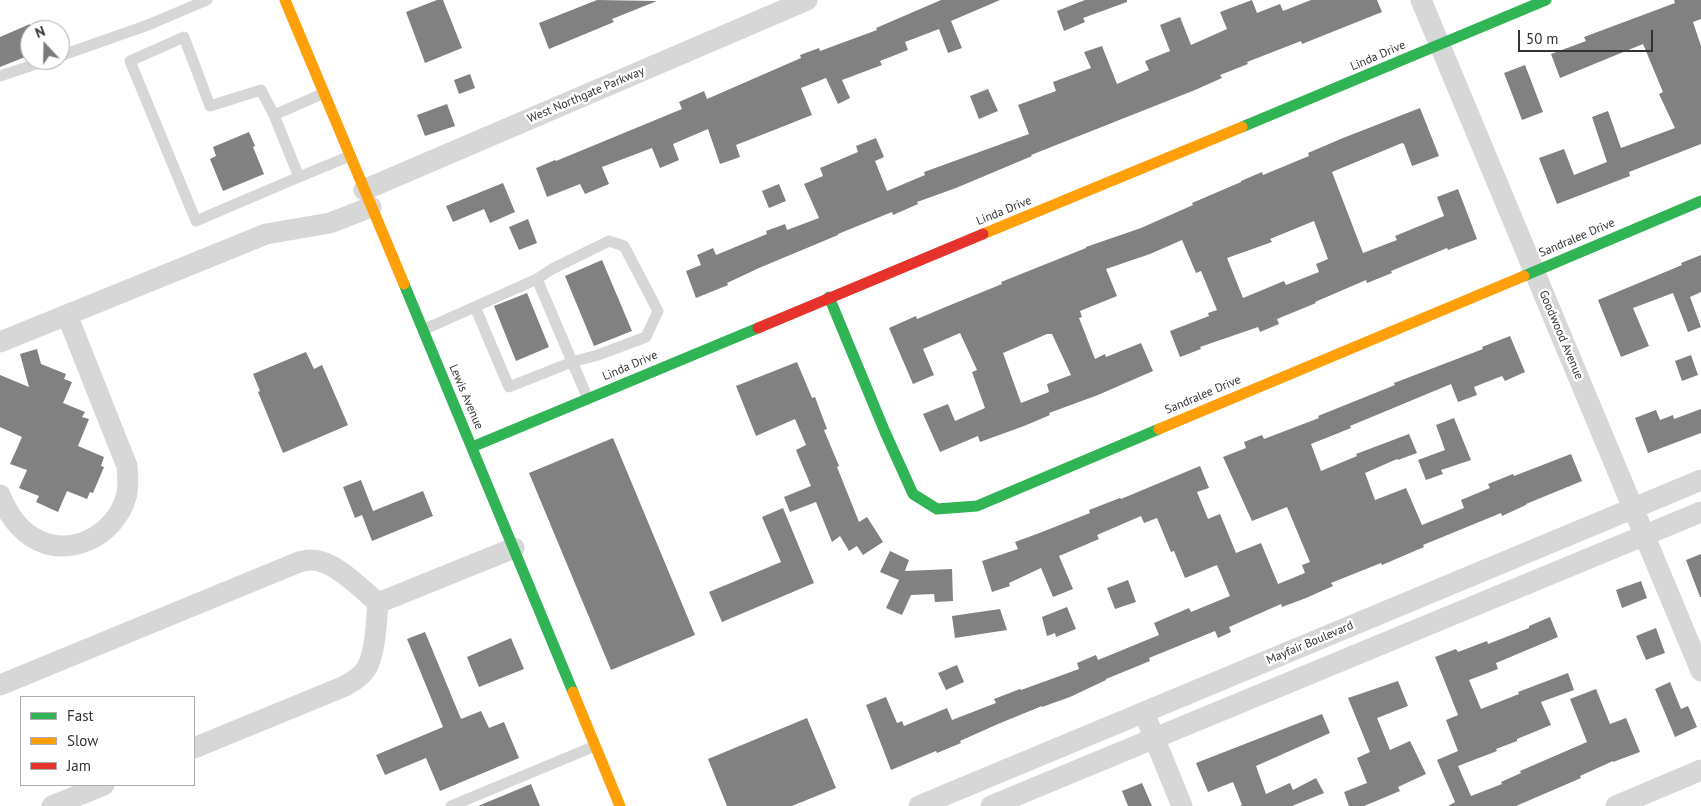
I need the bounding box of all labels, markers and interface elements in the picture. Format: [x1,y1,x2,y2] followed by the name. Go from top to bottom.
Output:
[20,20,70,70] north arrow
[1521,20,1656,52] scale bar
[32,22,47,42] text: N
[1526,29,1559,48] text: 50 m
[1348,38,1408,74] street label: Linda Drive
[525,64,647,126] street label: West Northgate Parkway
[974,193,1034,229] street label: Linda Drive
[1537,216,1617,260] street label: Sandralee Drive
[1536,288,1586,382] street label: Goodwood Avenue
[600,348,660,384] street label: Linda Drive
[446,362,486,432] street label: Lewis Avenue
[1163,373,1243,417] street label: Sandralee Drive
[1264,618,1356,668] street label: Mayfair Boulevard
[20,696,195,786] legend
[67,706,94,725] text: Fast
[67,731,98,750] text: Slow
[67,756,91,775] text: Jam

